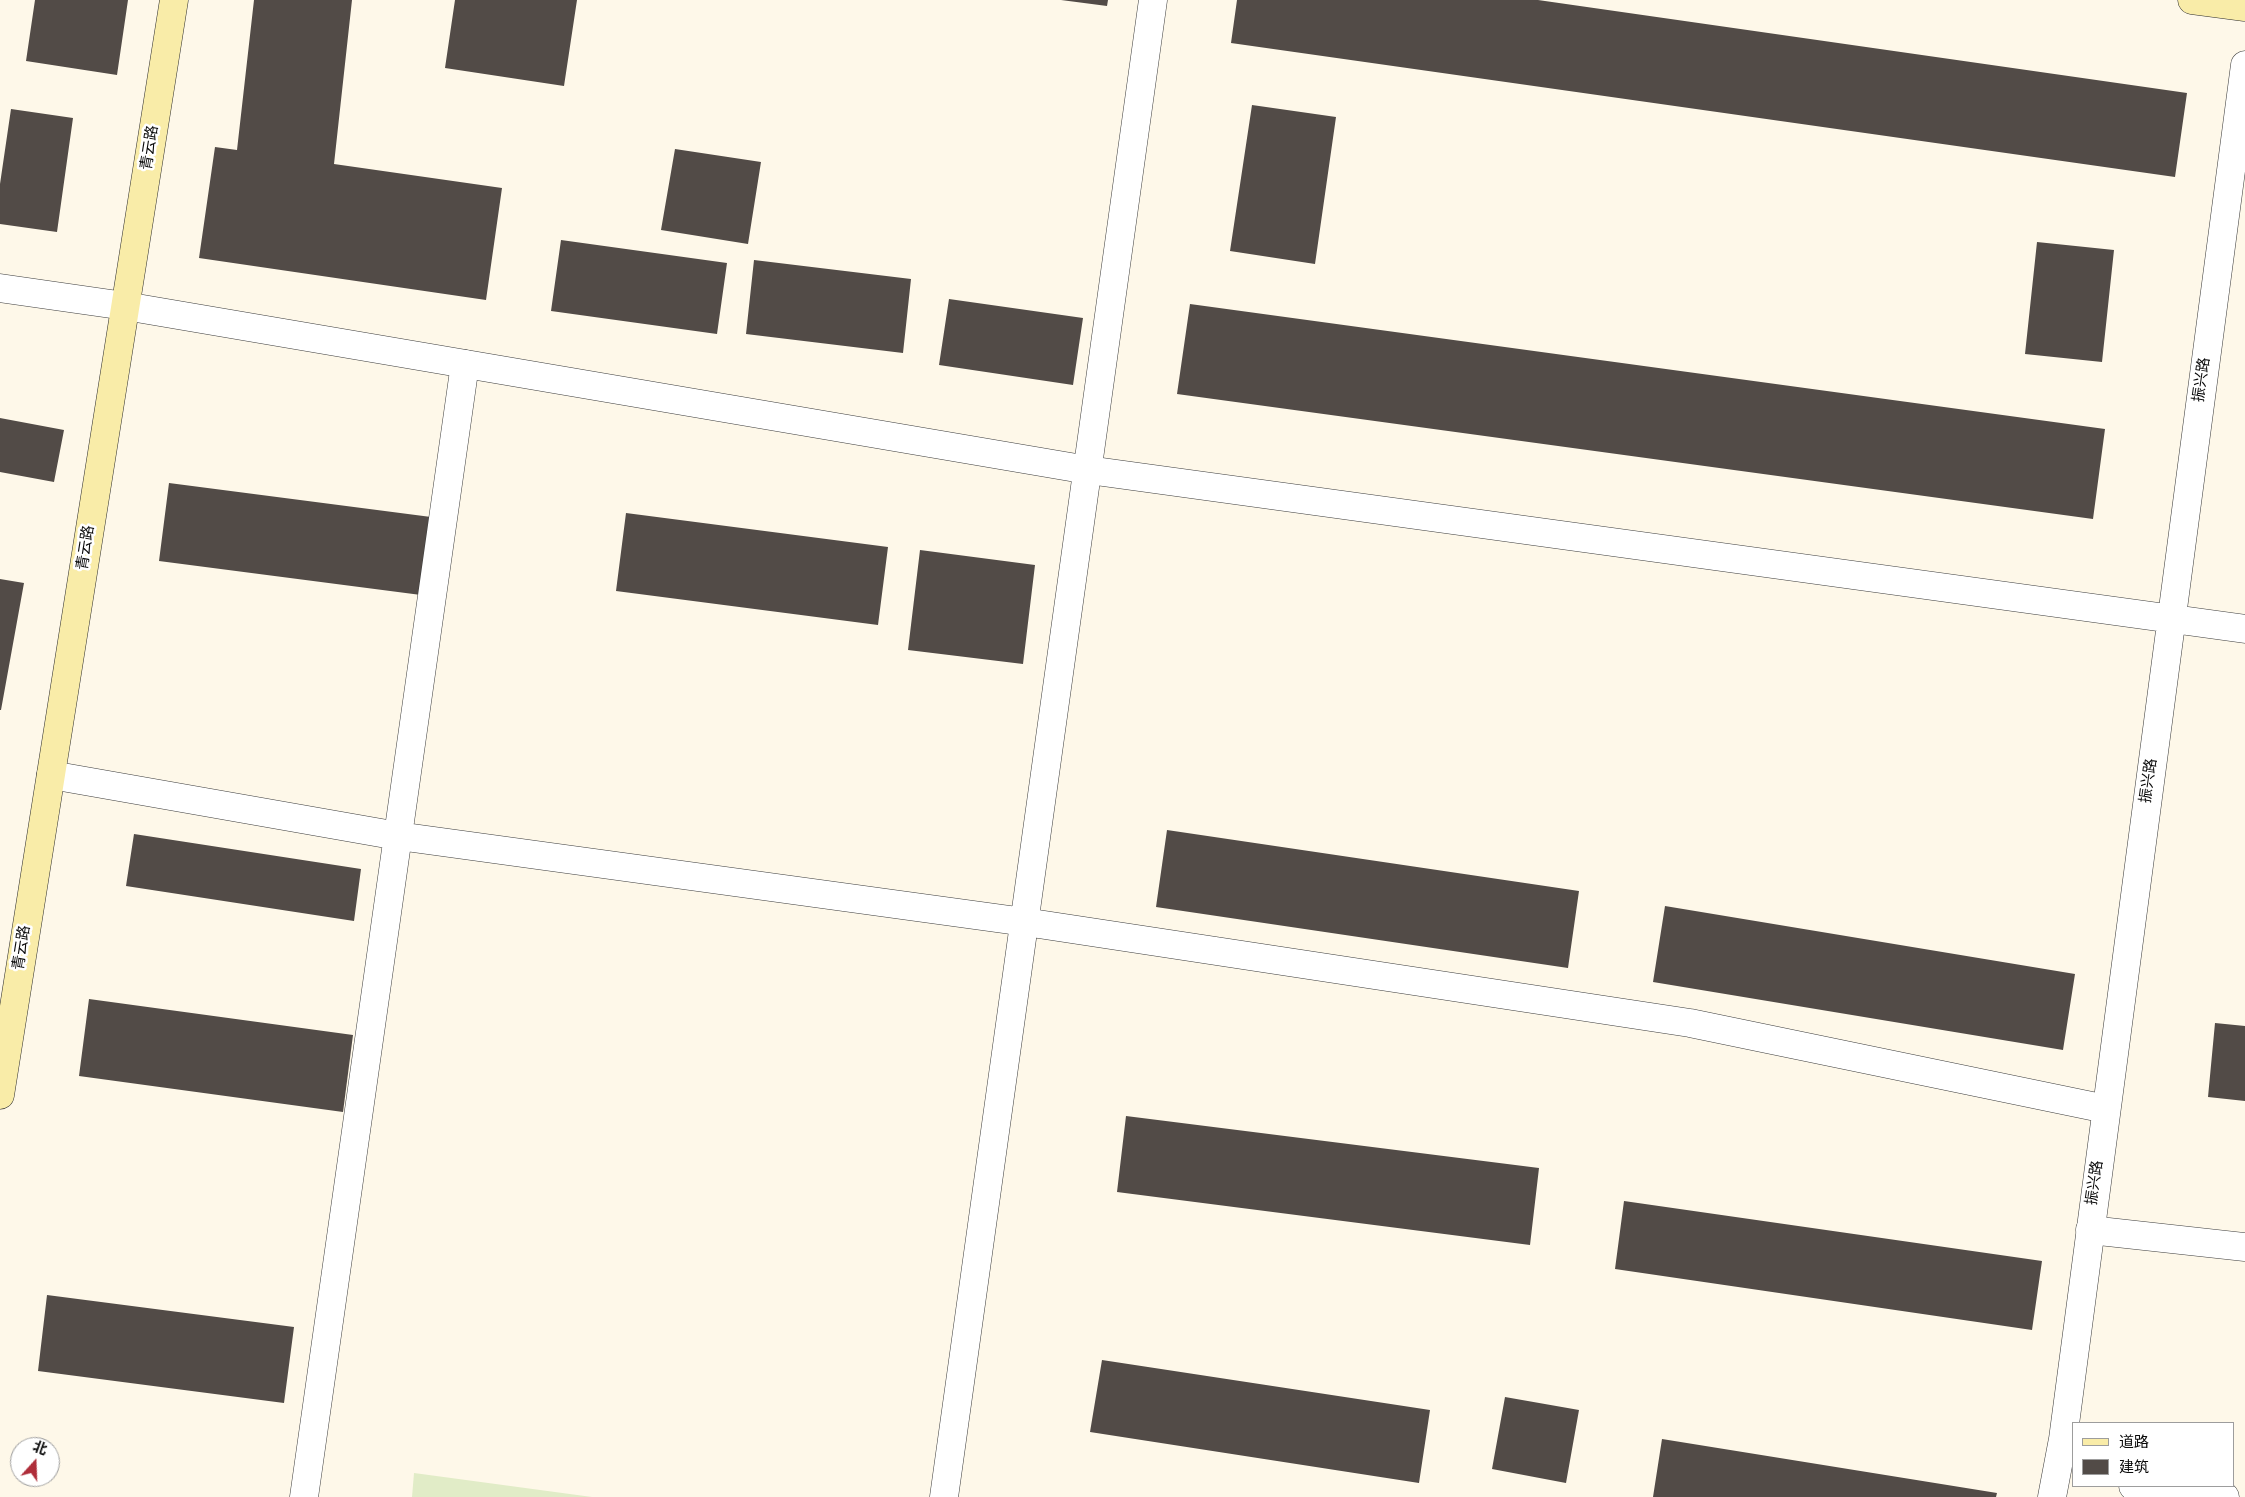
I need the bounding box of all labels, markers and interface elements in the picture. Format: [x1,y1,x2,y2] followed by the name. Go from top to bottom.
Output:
[139,124,163,172] street label: 青云路
[2191,356,2215,404] street label: 振兴路
[75,524,99,572] street label: 青云路
[2138,757,2162,805] street label: 振兴路
[11,924,35,972] street label: 青云路
[2084,1159,2108,1207] street label: 振兴路
[2072,1422,2235,1487] legend
[2119,1431,2149,1454] text: 道路
[30,1436,50,1461] text: 北
[10,1437,60,1487] north arrow
[2119,1456,2149,1479] text: 建筑

